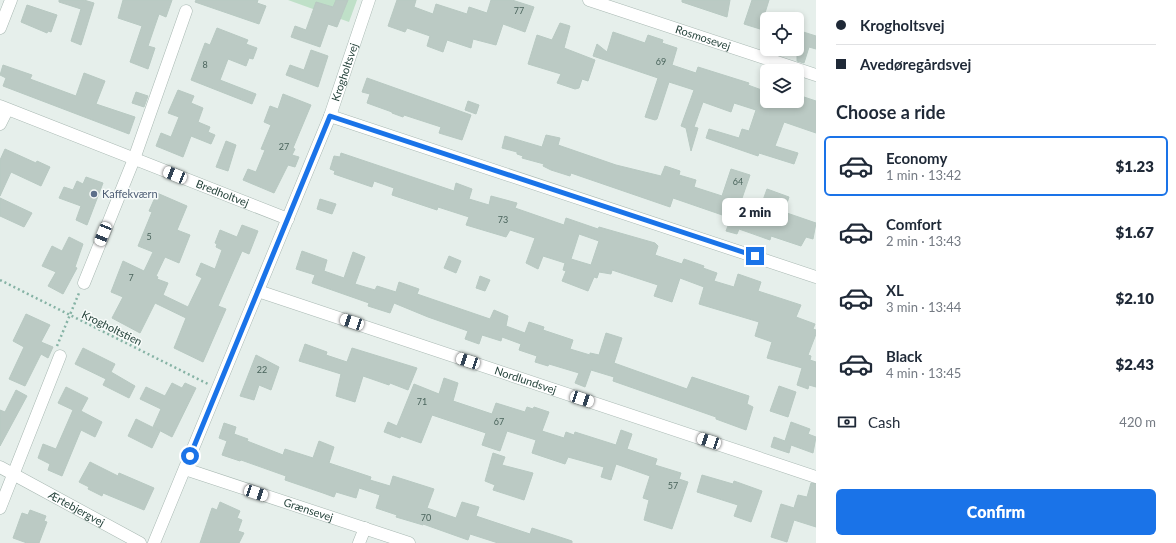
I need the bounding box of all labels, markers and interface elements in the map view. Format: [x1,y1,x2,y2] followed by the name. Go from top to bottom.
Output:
[514,5,524,16] house number: 77
[760,12,804,108] map controls
[760,12,804,56] button: locate
[860,16,945,34] text: Krogholtsvej
[674,22,733,52] street label: Rosmosevej
[328,41,360,103] street label: Krogholtsvej
[860,55,971,73] text: Avedøregårdsvej
[656,56,666,67] house number: 69
[202,59,208,70] house number: 8
[760,64,804,108] button: layers
[836,101,945,123] text: Choose a ride
[279,141,289,152] house number: 27
[838,148,874,184] icon: car
[886,149,947,167] text: Economy
[1116,157,1154,175] text: $1.23
[162,165,188,185] car
[886,167,961,183] text: 1 min · 13:42
[733,176,743,187] house number: 64
[194,177,251,209] street label: Bredholtvej
[102,187,158,200] place label: Kaffekværn
[89,189,99,199] marker: Kaffekværn
[722,198,788,226] callout: 2 min
[739,204,771,220] text: 2 min
[498,214,508,225] house number: 73
[838,214,874,250] icon: car
[886,215,942,233] text: Comfort
[93,221,113,247] car
[1116,223,1154,241] text: $1.67
[146,231,152,242] house number: 5
[886,233,961,249] text: 2 min · 13:43
[746,247,764,265] route end
[128,272,134,283] house number: 7
[838,280,874,316] icon: car
[886,281,904,299] text: XL
[1116,289,1154,307] text: $2.10
[886,299,961,315] text: 3 min · 13:44
[80,307,144,348] street label: Krogholtstien
[339,313,365,331] car
[838,346,874,382] icon: car
[886,347,922,365] text: Black
[455,352,481,370] car
[1116,355,1154,373] text: $2.43
[493,363,559,396] street label: Nordlundsvej
[257,364,267,375] house number: 22
[886,365,961,381] text: 4 min · 13:45
[569,390,595,408] car
[417,396,427,407] house number: 71
[836,411,858,433] icon: cash
[868,413,900,431] text: Cash
[1119,414,1156,430] text: 420 m
[494,416,504,427] house number: 67
[696,432,722,450] car
[181,447,199,465] route start
[668,480,678,491] house number: 57
[243,484,269,502] car
[45,487,107,529] street label: Ærtebjergvej
[836,489,1156,535] button: Confirm
[282,495,335,524] street label: Grænsevej
[421,512,431,523] house number: 70

